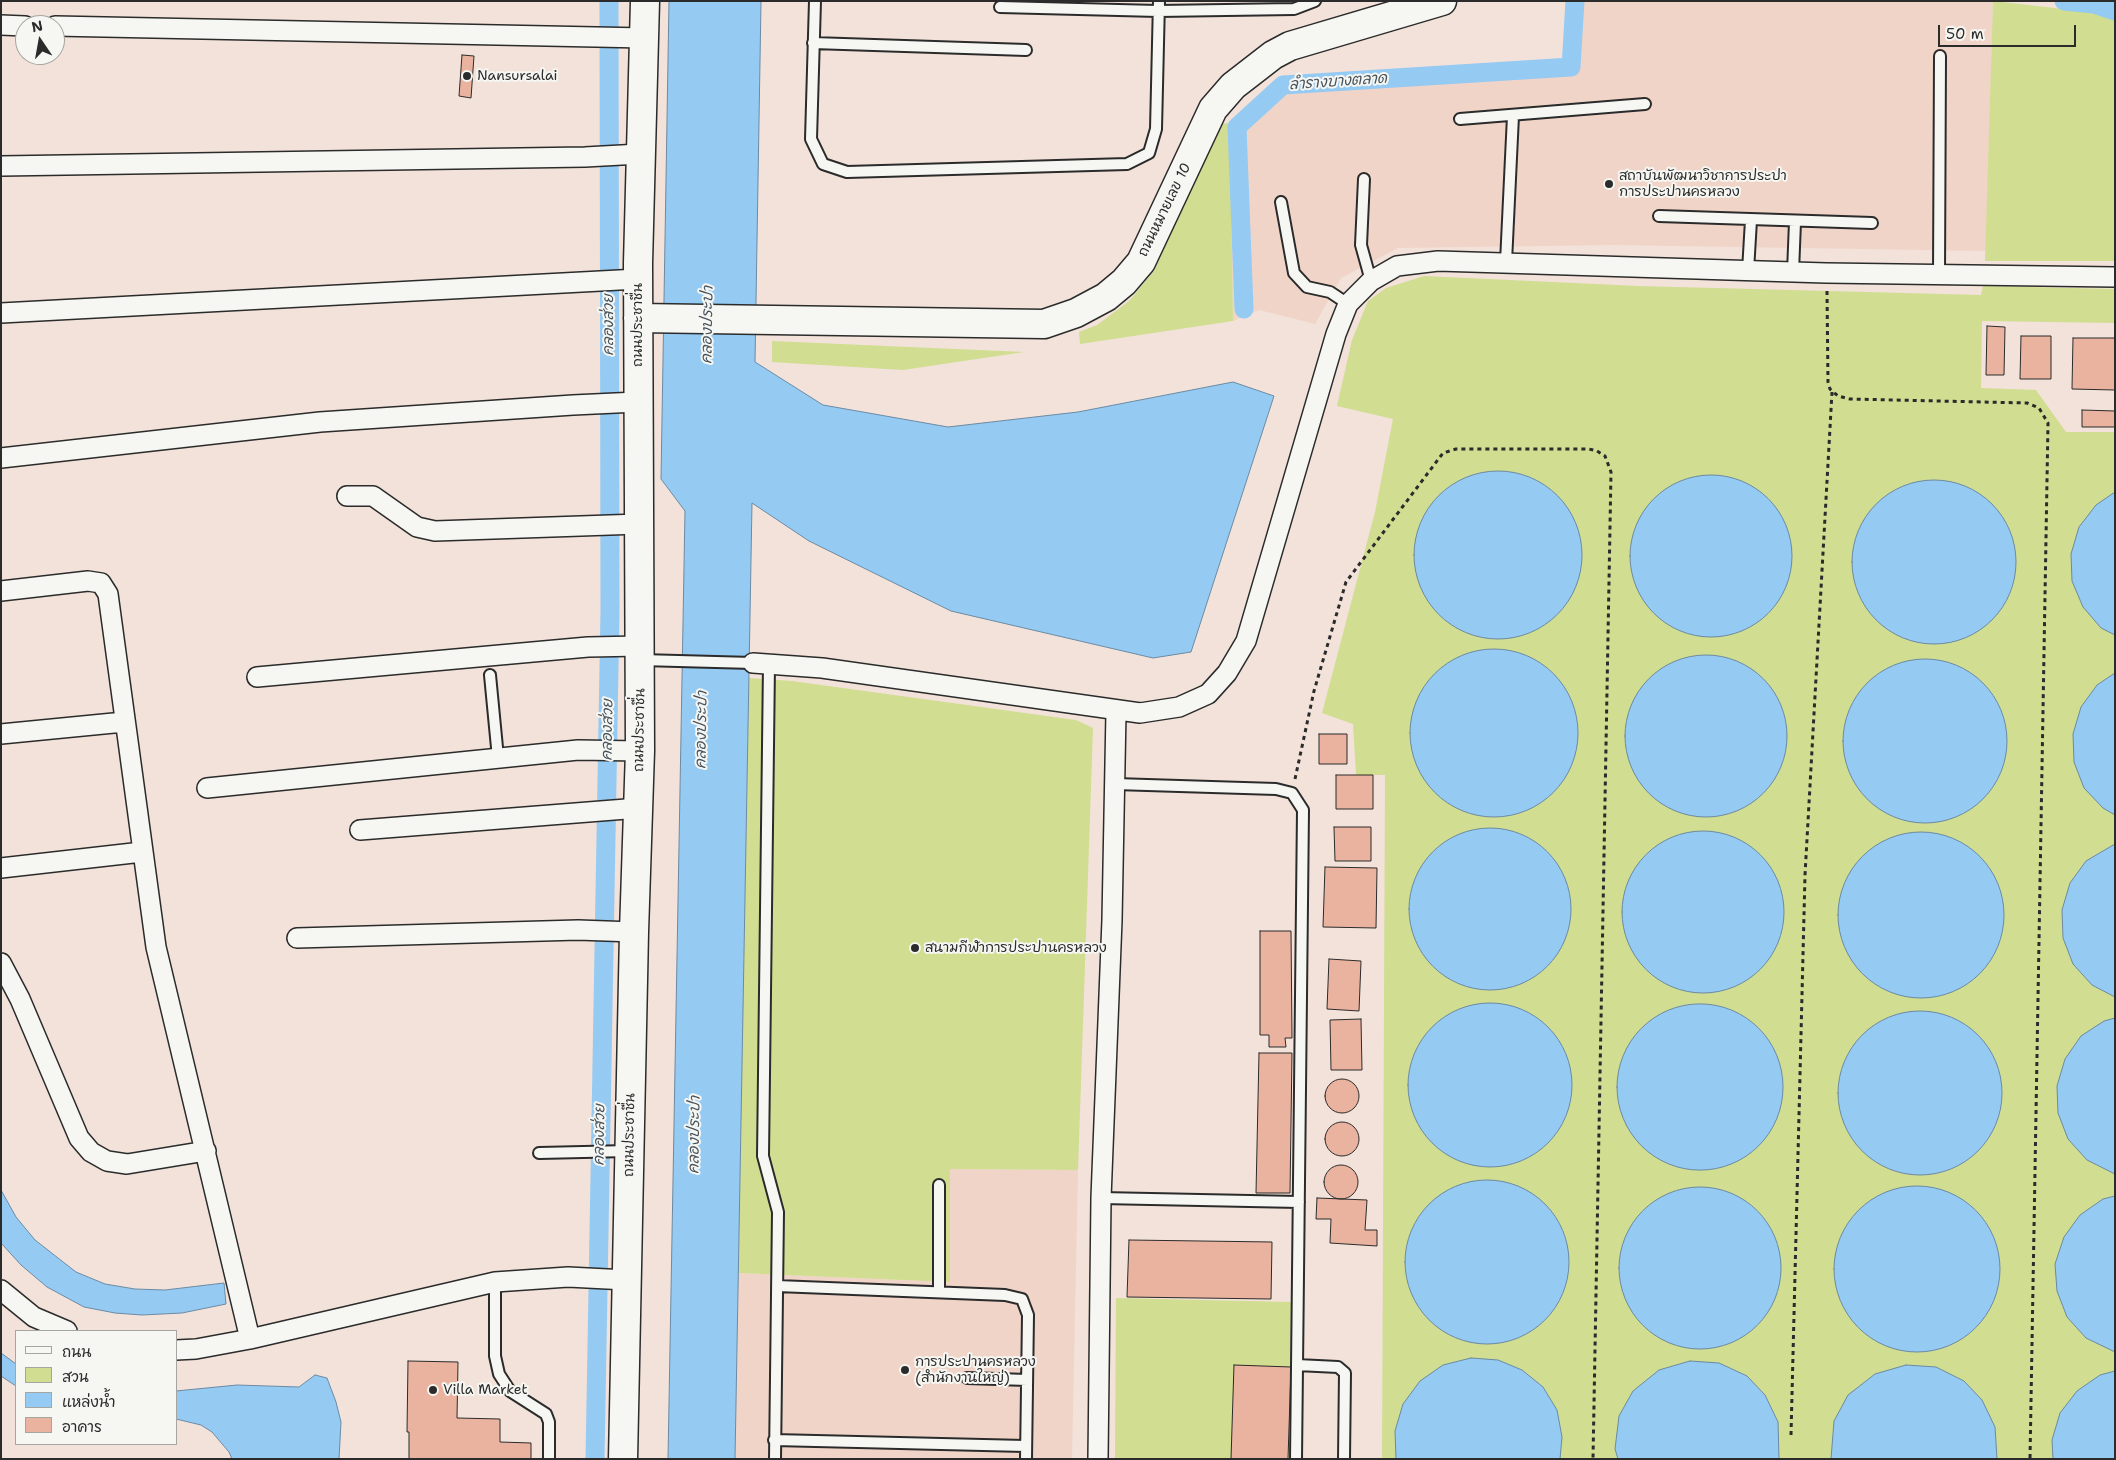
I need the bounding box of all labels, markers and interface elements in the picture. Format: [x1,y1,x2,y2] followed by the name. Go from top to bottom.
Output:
[15,15,65,65] north arrow
[1941,15,2078,47] scale bar
[30,16,44,36] text: N
[1946,24,1984,44] text: 50 m
[477,68,558,84] place label: Nansursalai
[461,70,473,82] marker: Nansursalai
[1288,70,1388,94] water label: ลำรางบางตลาด
[1135,160,1195,260] street label: ถนนหมายเลข 10
[1619,168,1787,200] place label: สถาบันพัฒนาวิชาการประปา การประปานครหลวง
[1603,178,1615,190] marker: สถาบันพัฒนาวิชาการประปา การประปานครหลวง
[630,283,646,367] street label: ถนนประชาชื่น
[698,286,718,364] water label: คลองประปา
[600,294,618,356] water label: คลองส่วย
[631,688,649,772] street label: ถนนประชาชื่น
[692,691,712,769] water label: คลองประปา
[598,699,618,761] water label: คลองส่วย
[925,940,1107,956] place label: สนามกีฬาการประปานครหลวง
[909,942,921,954] marker: สนามกีฬาการประปานครหลวง
[621,1093,639,1177] street label: ถนนประชาชื่น
[685,1096,705,1174] water label: คลองประปา
[590,1104,610,1166] water label: คลองส่วย
[15,1330,178,1445] legend
[62,1342,91,1362] text: ถนน
[915,1354,1036,1386] place label: การประปานครหลวง (สำนักงานใหญ่)
[899,1364,911,1376] marker: การประปานครหลวง (สำนักงานใหญ่)
[62,1367,89,1387] text: สวน
[443,1382,528,1398] place label: Villa Market
[427,1384,439,1396] marker: Villa Market
[62,1392,116,1412] text: แหล่งน้ำ
[62,1417,102,1437] text: อาคาร

